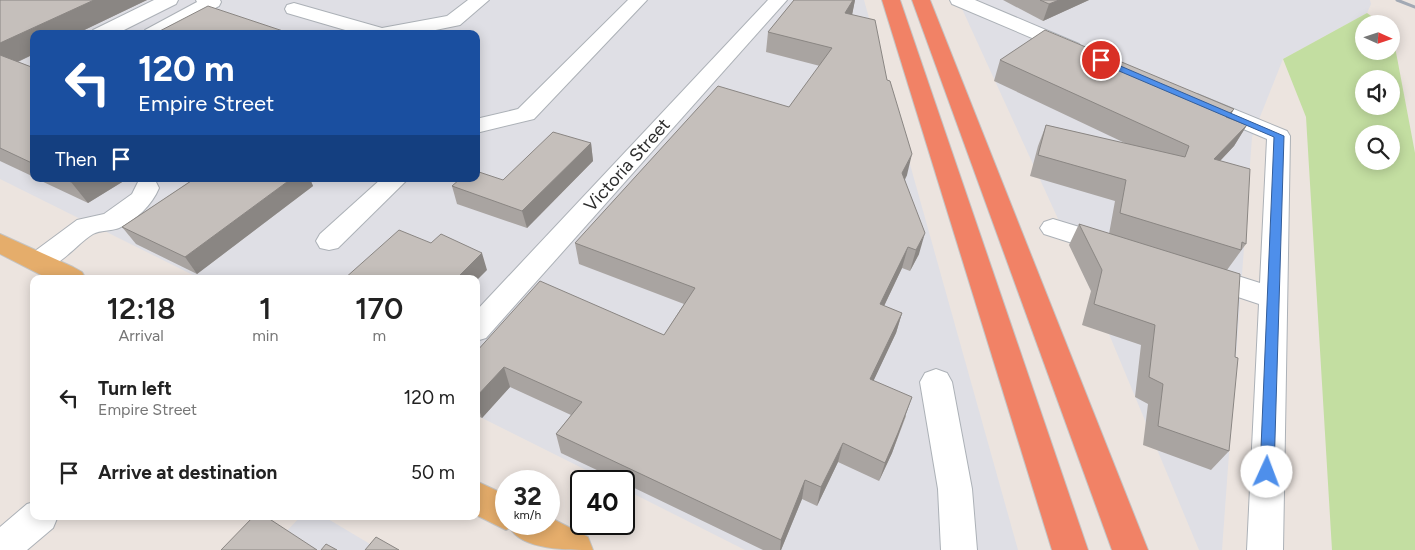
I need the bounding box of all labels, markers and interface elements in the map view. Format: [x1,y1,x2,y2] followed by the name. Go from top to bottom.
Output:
[1355,15,1400,60] north arrow
[1355,15,1400,170] map controls
[1080,39,1122,81] pin
[1087,46,1115,74] icon: arrive
[138,48,235,90] text: 120 m
[55,50,120,115] icon: left
[1355,70,1400,115] button: sound
[138,90,274,117] text: Empire Street
[579,114,675,216] street label: Victoria Street
[1355,125,1400,170] button: search
[107,145,135,173] icon: arrive
[55,148,97,171] text: Then
[107,290,176,327] text: 12:18
[259,290,272,327] text: 1
[355,290,403,327] text: 170
[119,326,164,345] text: Arrival
[252,326,278,345] text: min
[372,326,386,345] text: m
[98,377,172,400] text: Turn left
[55,384,83,412] icon: left
[403,386,455,409] text: 120 m
[98,400,197,419] text: Empire Street
[1240,445,1292,497] position arrow
[55,459,83,487] icon: arrive
[98,461,277,484] text: Arrive at destination
[411,461,455,484] text: 50 m
[570,470,635,535] speed limit sign: 40
[513,481,542,511] text: 32
[514,508,541,522] text: km/h

